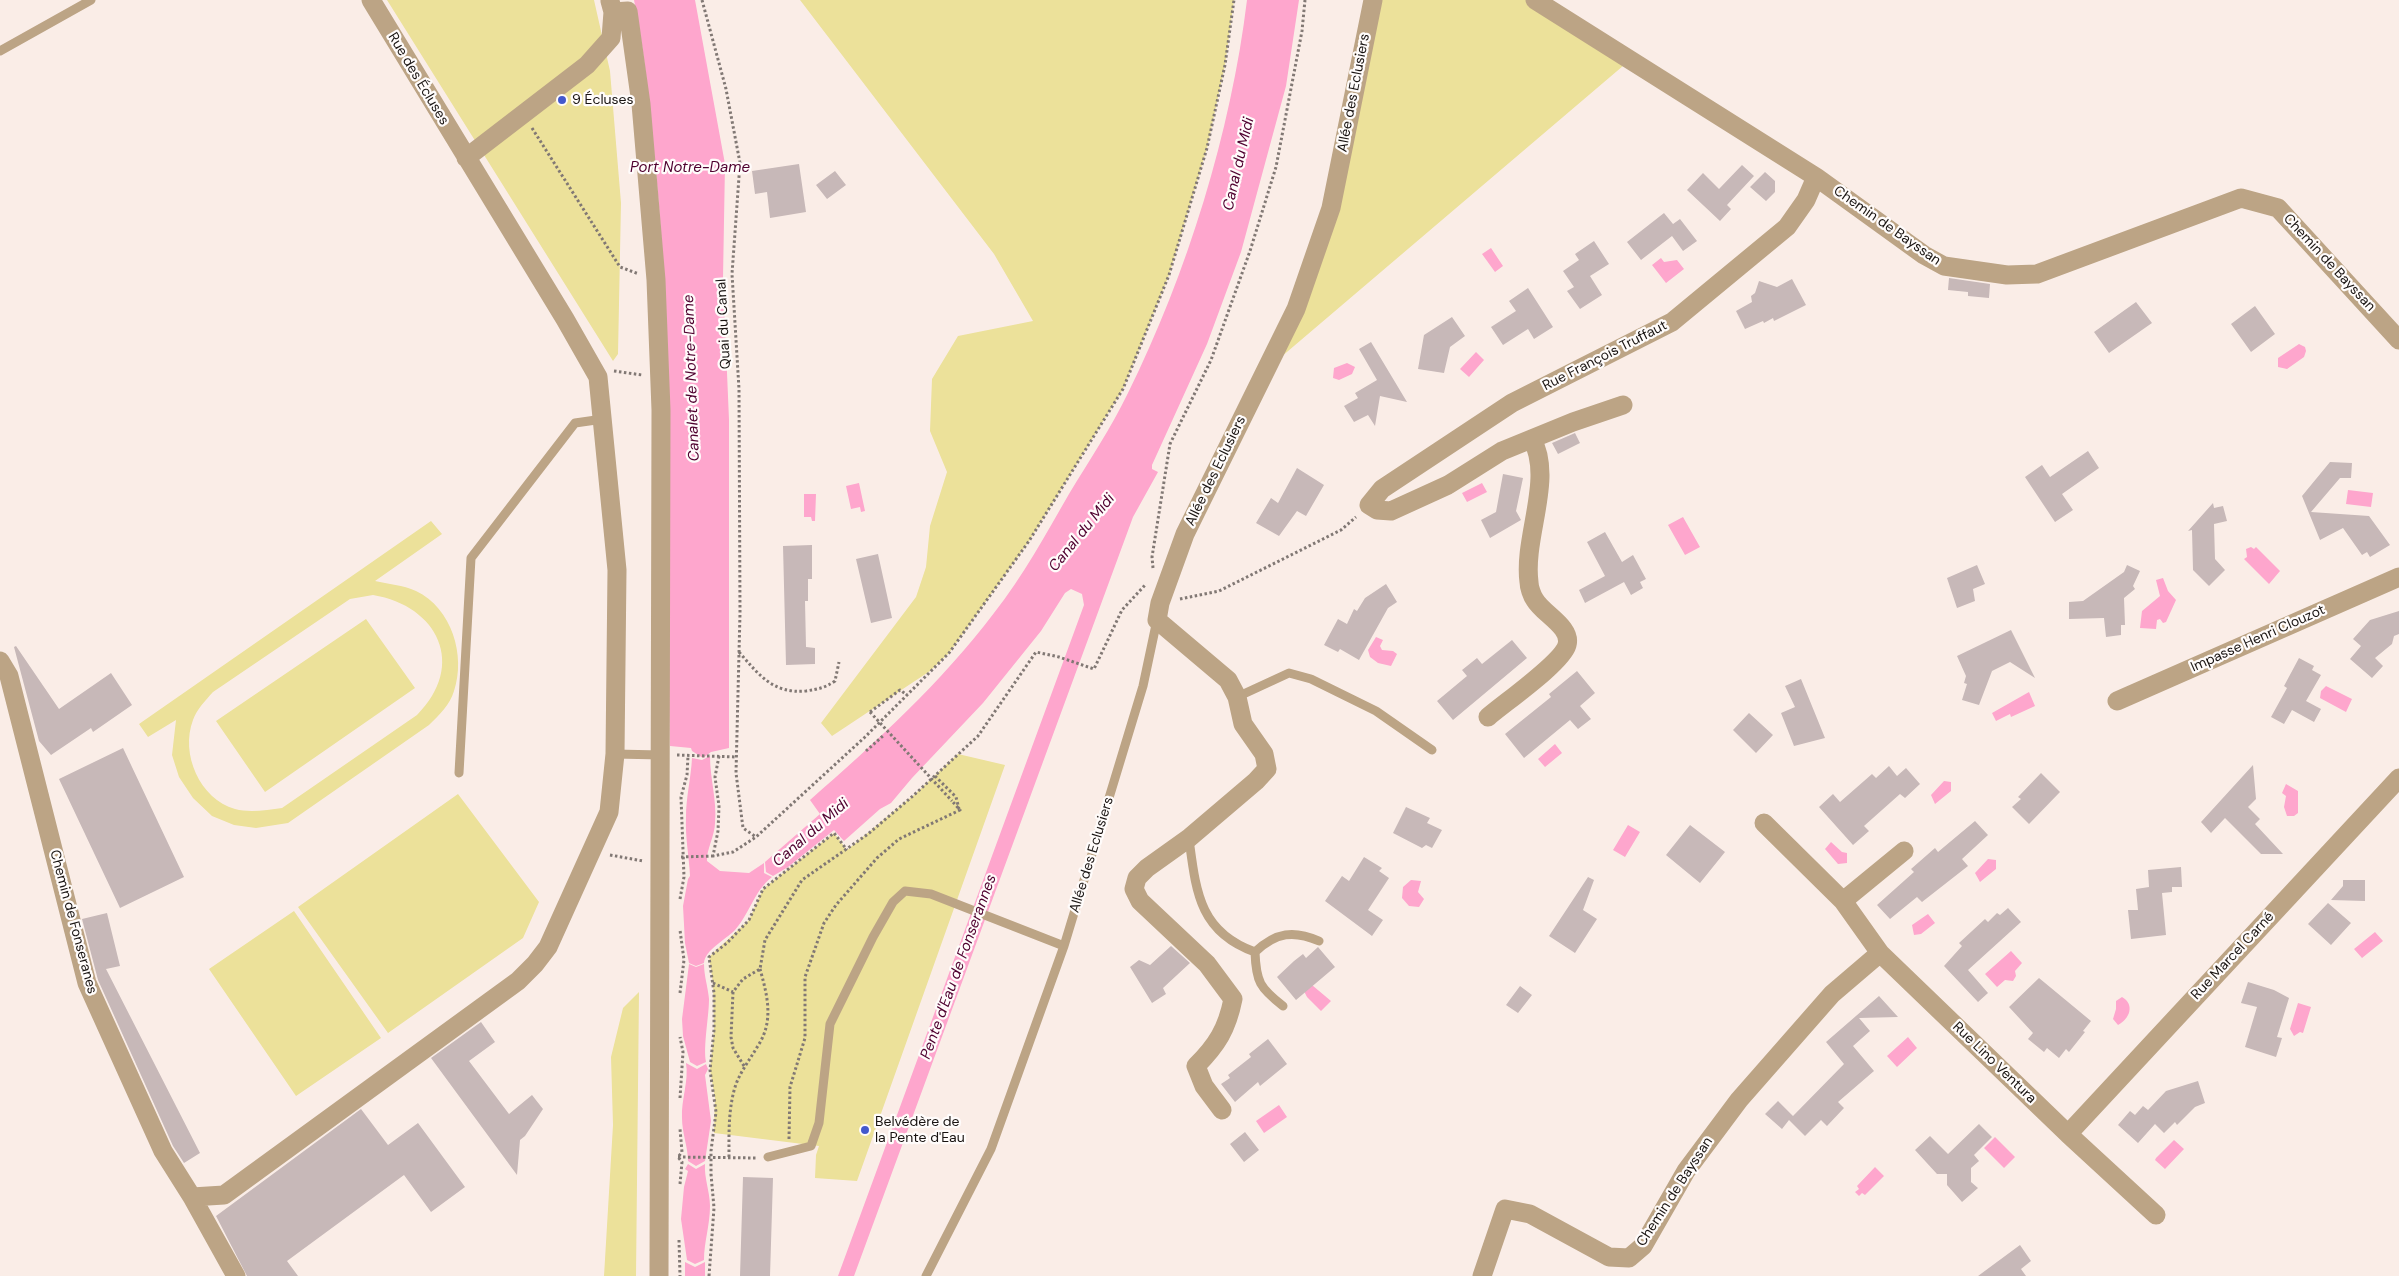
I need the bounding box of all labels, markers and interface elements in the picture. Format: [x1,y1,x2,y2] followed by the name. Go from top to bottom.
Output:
[384,30,452,128] street label: Rue des Écluses
[1334,32,1374,154] street label: Allée des Eclusiers
[572,92,634,108] place label: 9 Écluses
[556,94,568,106] marker: 9 Écluses
[1220,116,1258,212] water label: Canal du Midi
[630,159,750,177] water label: Port Notre-Dame
[1830,183,1944,269] street label: Chemin de Bayssan
[2280,211,2378,315] street label: Chemin de Bayssan
[713,278,735,370] street label: Quai du Canal
[680,294,704,462] water label: Canalet de Notre-Dame
[1540,317,1670,395] street label: Rue François Truffaut
[1182,413,1250,529] street label: Allée des Eclusiers
[1045,490,1119,576] water label: Canal du Midi
[2188,602,2328,676] street label: Impasse Henri Clouzot
[769,795,853,871] water label: Canal du Midi
[1066,795,1118,915] street label: Allée des Eclusiers
[46,848,100,996] street label: Chemin de Fonseranes
[917,872,1001,1062] water label: Pente d'Eau de Fonserannes
[2188,909,2278,1003] street label: Rue Marcel Carné
[1949,1019,2039,1107] street label: Rue Lino Ventura
[875,1114,965,1146] place label: Belvédère de la Pente d'Eau
[859,1124,871,1136] marker: Belvédère de la Pente d'Eau
[1633,1134,1717,1250] street label: Chemin de Bayssan

